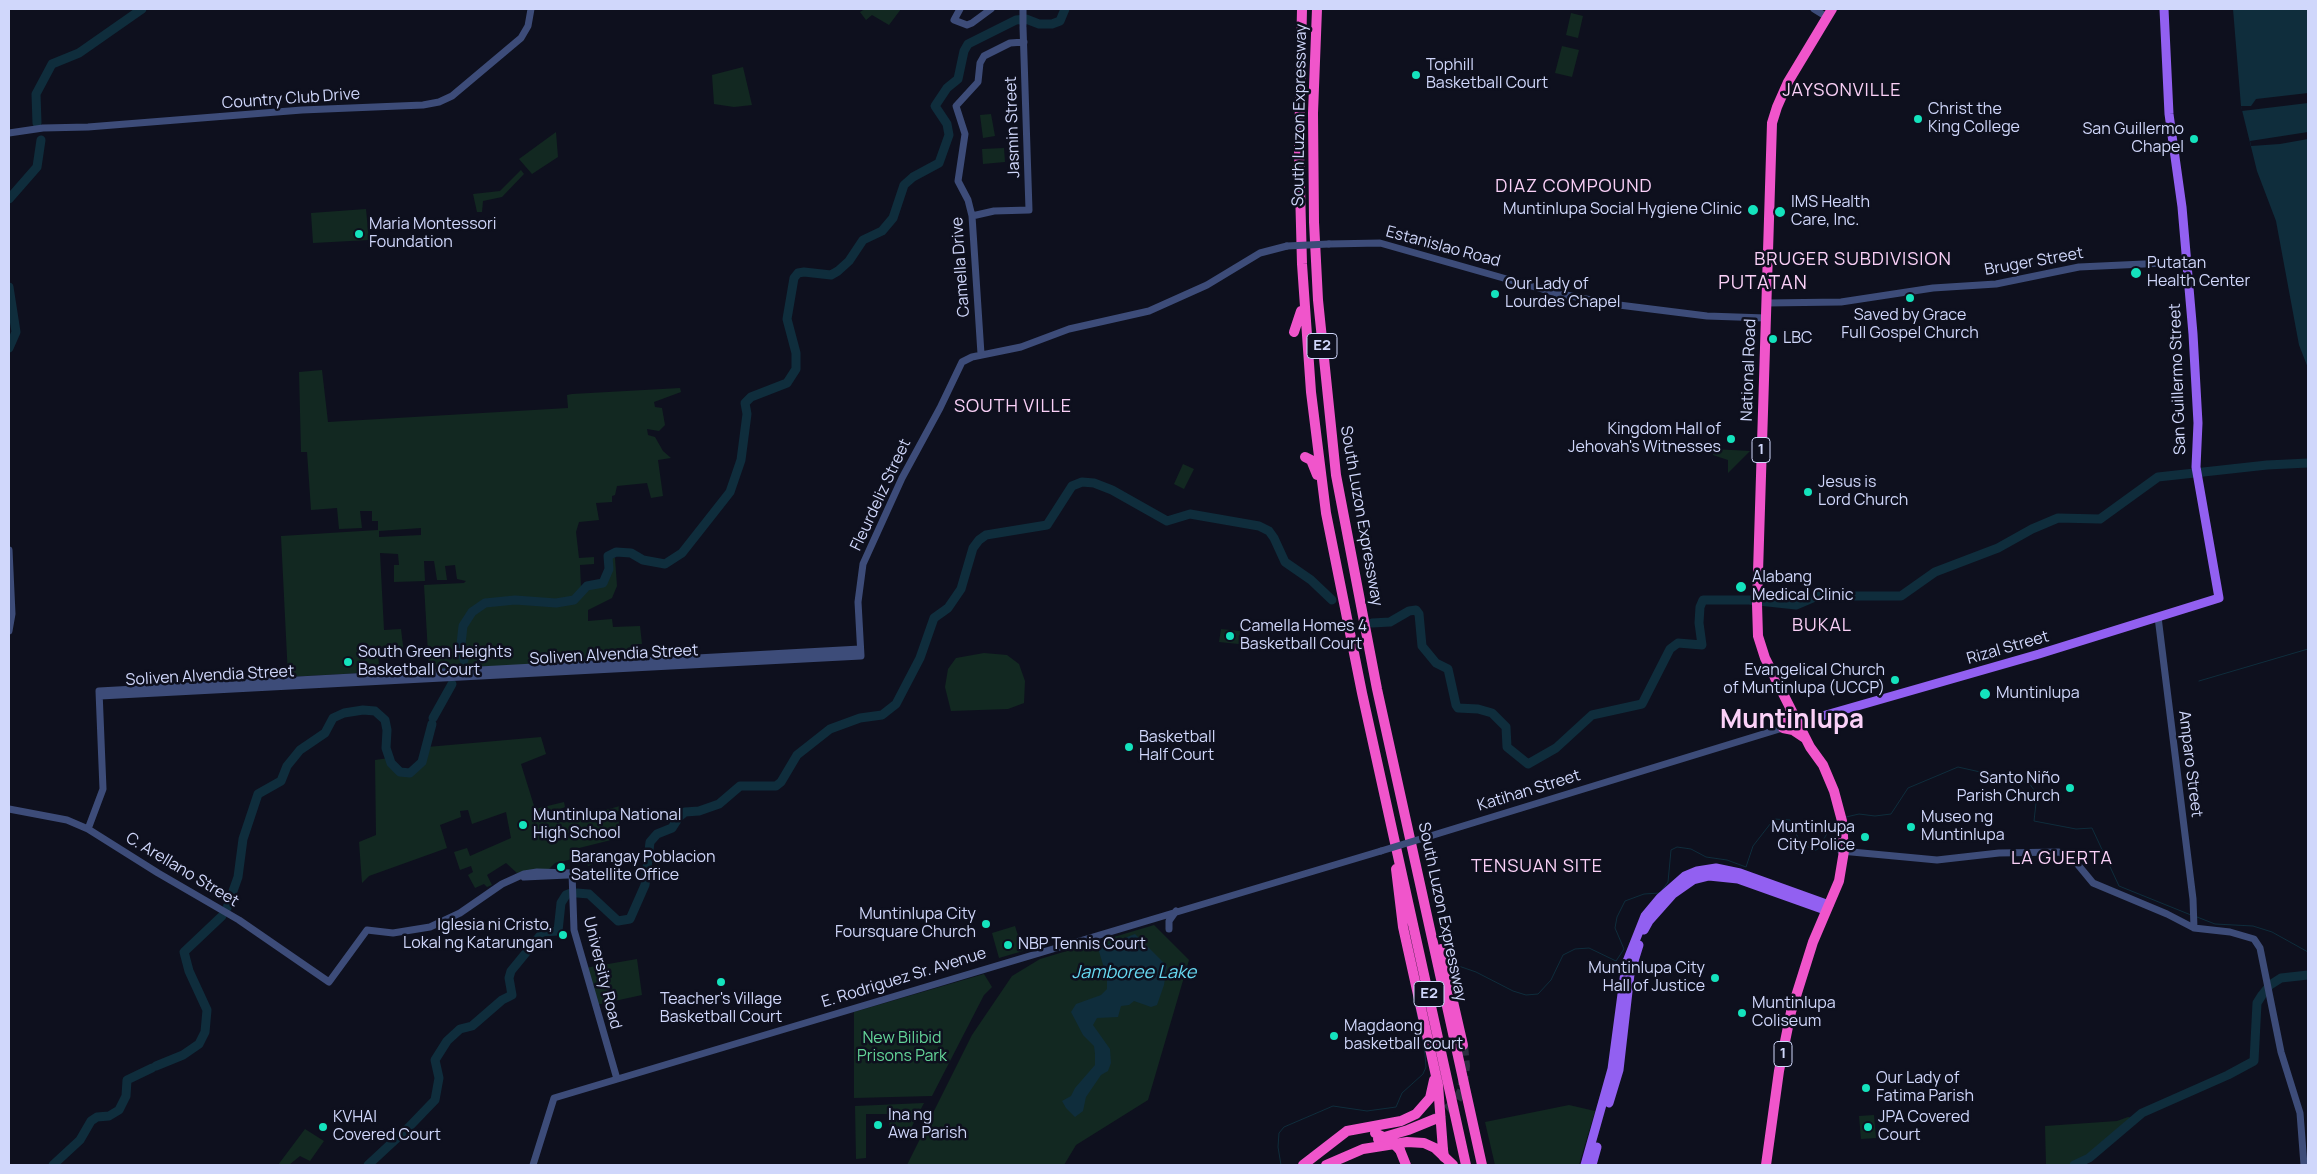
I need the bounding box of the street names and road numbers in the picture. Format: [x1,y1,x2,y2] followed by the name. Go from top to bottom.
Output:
[1289,23,1311,207] street label: South Luzon Expressway
[1002,76,1024,178] street label: Jasmin Street
[221,85,361,113] street label: Country Club Drive
[948,216,974,318] street label: Camella Drive
[1384,223,1502,271] street label: Estanislao Road
[1983,244,2085,280] street label: Bruger Street
[2166,303,2190,455] street label: San Guillermo Street
[1738,318,1760,422] street label: National Road
[1307,334,1337,358] road number: E2
[1336,424,1386,608] street label: South Luzon Expressway
[847,436,915,554] street label: Fleurdeliz Street
[1752,438,1770,462] road number: 1
[1965,627,2051,669] street label: Rizal Street
[529,641,699,669] street label: Soliven Alvendia Street
[125,662,295,690] street label: Soliven Alvendia Street
[2174,710,2206,818] street label: Amparo Street
[1475,766,1583,816] street label: Katihan Street
[1414,821,1470,1003] street label: South Luzon Expressway
[122,829,242,911] street label: C. Arellano Street
[579,915,625,1031] street label: University Road
[819,944,989,1012] street label: E. Rodriguez Sr. Avenue
[1414,982,1444,1006] road number: E2
[1774,1042,1792,1066] road number: 1

